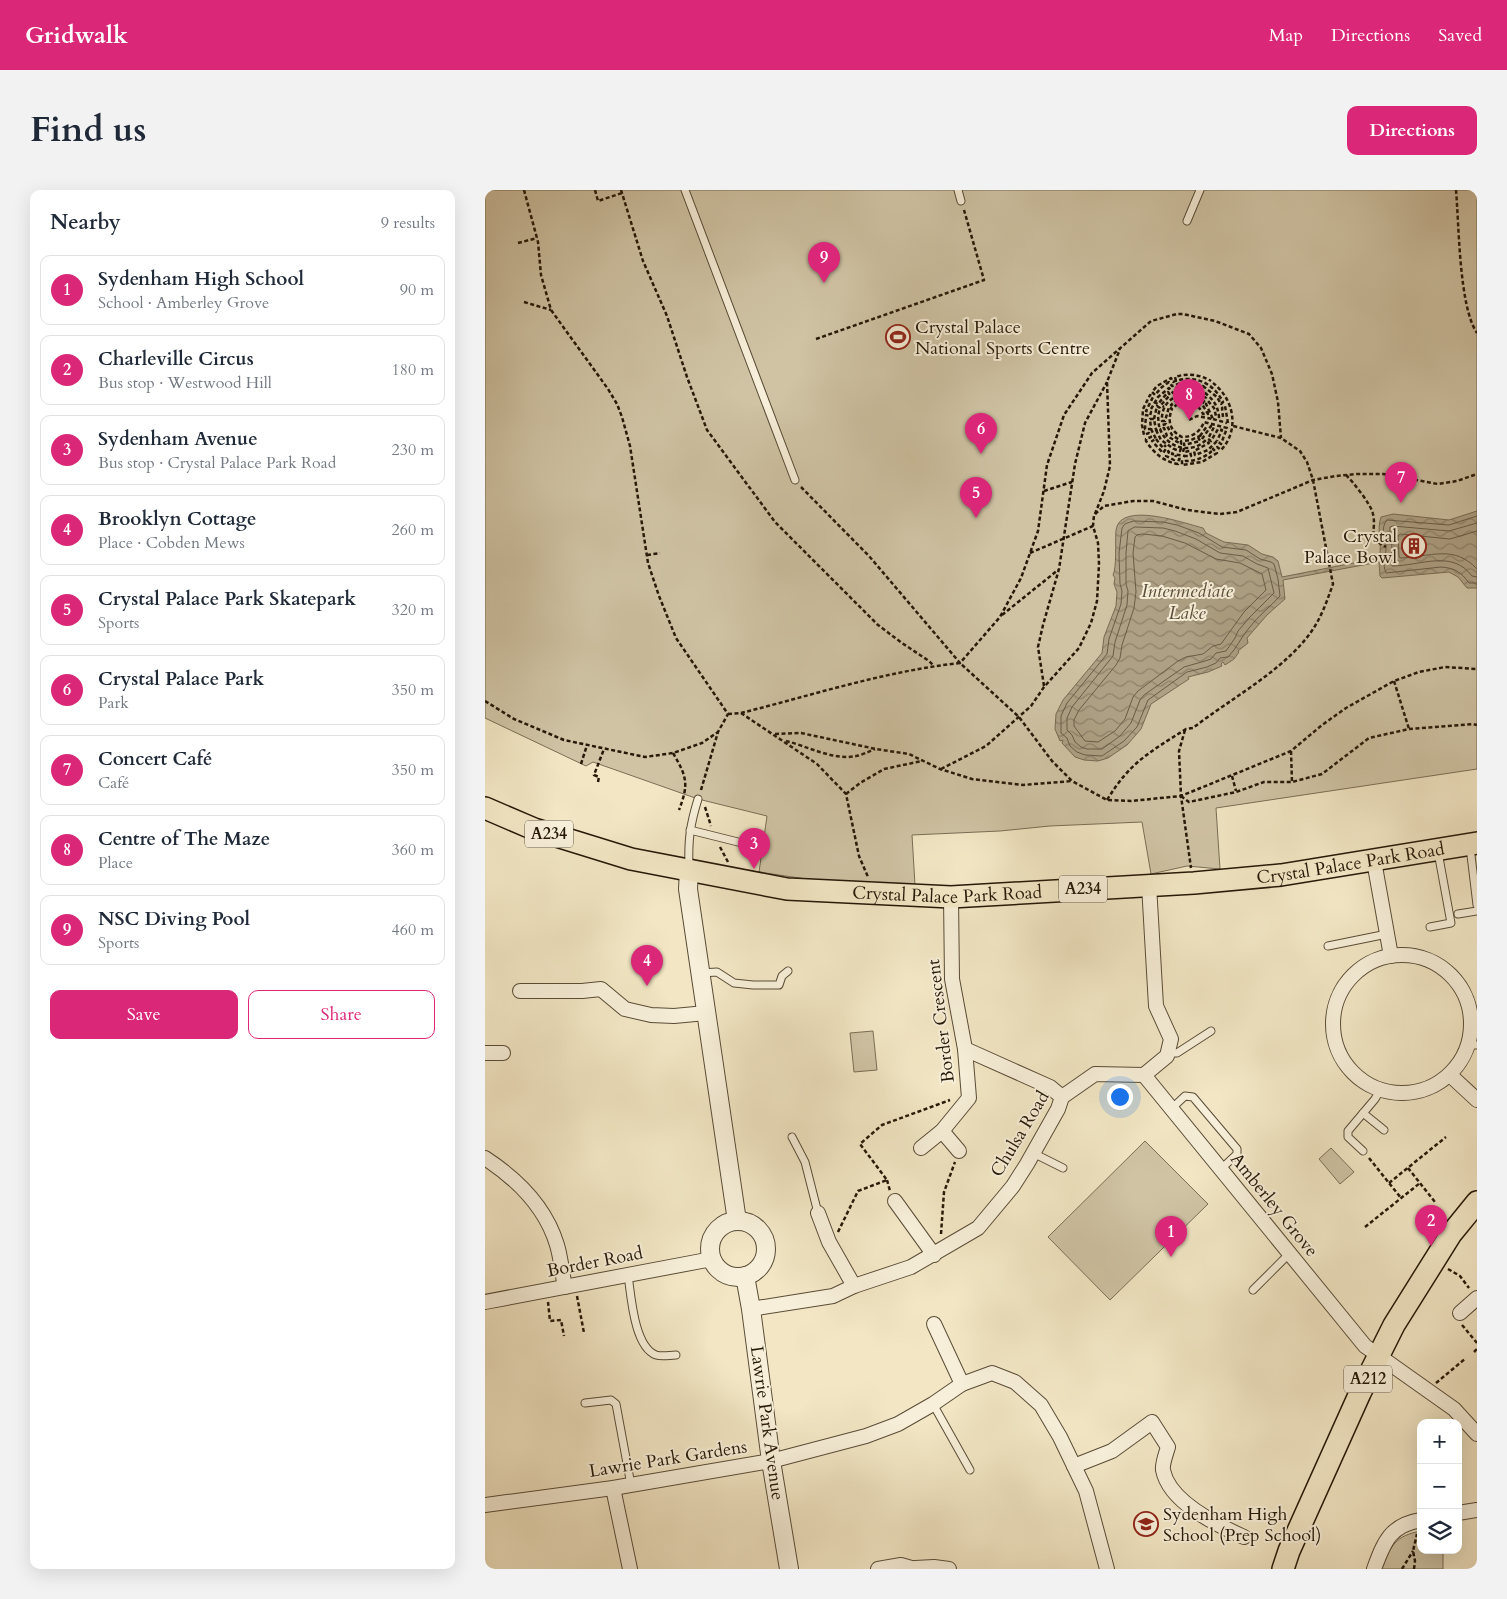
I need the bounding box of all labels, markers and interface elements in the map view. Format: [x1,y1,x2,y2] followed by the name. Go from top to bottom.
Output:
[25,19,128,52] text: Gridwalk
[1269,23,1303,48] text: Map
[1331,23,1410,48] text: Directions
[1438,23,1482,48] text: Saved
[30,106,146,154] text: Find us
[1347,106,1477,155] button: Directions
[50,208,121,237] text: Nearby
[381,212,435,234] text: 9 results
[808,242,840,283] pin: 9
[98,266,304,292] text: Sydenham High School
[63,279,71,301] text: 1
[400,279,434,301] text: 90 m
[98,292,269,314] text: School · Amberley Grove
[915,315,1090,361] place label: Crystal Palace National Sports Centre
[885,324,911,350] sports icon: Crystal Palace National Sports Centre
[98,346,254,372] text: Charleville Circus
[63,359,71,381] text: 2
[392,359,434,381] text: 180 m
[98,372,272,394] text: Bus stop · Westwood Hill
[1173,379,1205,420] pin: 8
[965,413,997,454] pin: 6
[98,426,258,452] text: Sydenham Avenue
[63,439,71,461] text: 3
[392,439,434,461] text: 230 m
[98,452,336,474] text: Bus stop · Crystal Palace Park Road
[1385,462,1417,503] pin: 7
[960,477,992,518] pin: 5
[98,506,256,532] text: Brooklyn Cottage
[63,519,71,541] text: 4
[392,519,434,541] text: 260 m
[1304,524,1397,570] place label: Crystal Palace Bowl
[98,532,245,554] text: Place · Cobden Mews
[1401,533,1427,559] building icon: Crystal Palace Bowl
[1141,578,1233,626] water label: Intermediate Lake
[98,586,356,612] text: Crystal Palace Park Skatepark
[63,599,71,621] text: 5
[392,599,434,621] text: 320 m
[98,612,139,634] text: Sports
[98,666,264,692] text: Crystal Palace Park
[63,679,71,701] text: 6
[392,679,434,701] text: 350 m
[98,692,129,714] text: Park
[98,746,213,772] text: Concert Café
[63,759,71,781] text: 7
[392,759,434,781] text: 350 m
[98,772,129,794] text: Café
[525,820,573,848] road number: A234
[98,826,270,852] text: Centre of The Maze
[738,828,770,869] pin: 3
[1255,836,1447,890] street label: Crystal Palace Park Road
[63,839,71,861] text: 8
[392,839,434,861] text: 360 m
[98,852,133,874] text: Place
[1059,876,1107,902] road number: A234
[852,879,1043,910] street label: Crystal Palace Park Road
[98,906,250,932] text: NSC Diving Pool
[63,919,71,941] text: 9
[392,919,434,941] text: 460 m
[98,932,139,954] text: Sports
[631,945,663,986] pin: 4
[921,957,961,1084] street label: Border Crescent
[50,990,238,1039] button: Save
[248,990,435,1039] button: Share
[1107,1084,1133,1110] your location
[984,1086,1056,1182] street label: Chulsa Road
[1224,1148,1324,1262] street label: Amberley Grove
[1415,1205,1447,1246] pin: 2
[1155,1216,1187,1257] pin: 1
[545,1240,646,1284] street label: Border Road
[744,1344,790,1502] street label: Lawrie Park Avenue
[1344,1366,1392,1392] road number: A212
[1417,1419,1462,1554] map controls
[1417,1419,1462,1464] button: +
[587,1434,749,1484] street label: Lawrie Park Gardens
[1417,1464,1462,1509] button: −
[1163,1502,1321,1548] place label: Sydenham High School (Prep School)
[1417,1509,1462,1554] button: layers
[1133,1511,1159,1537] school or university icon: Sydenham High School (Prep School)

